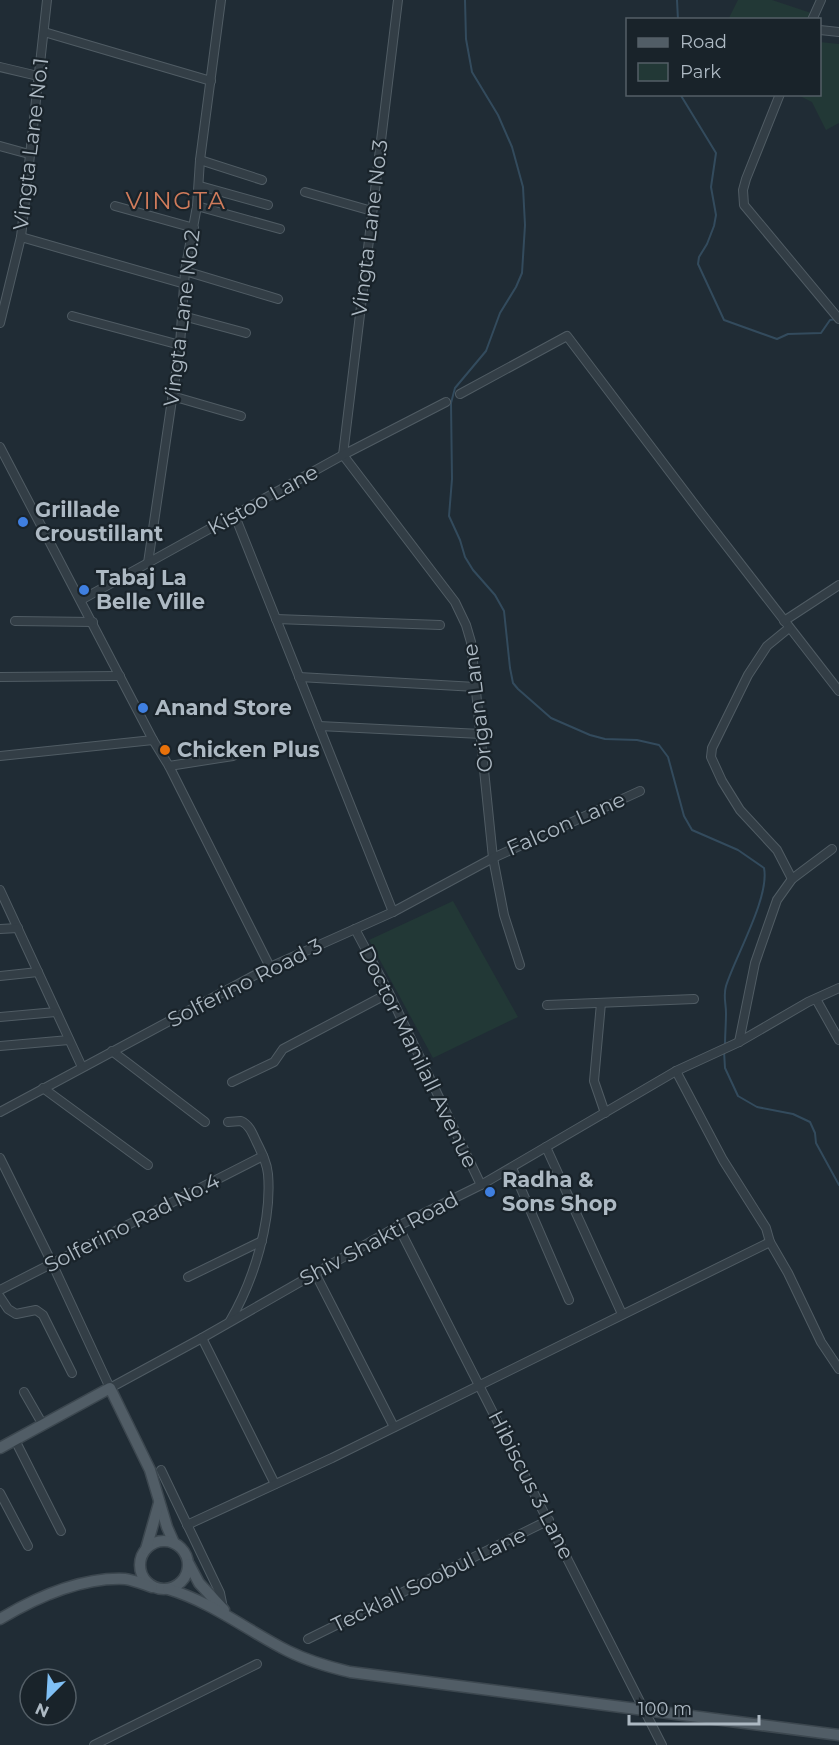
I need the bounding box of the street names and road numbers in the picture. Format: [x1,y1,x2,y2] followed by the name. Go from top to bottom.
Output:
[8,56,53,231] street label: Vingta Lane No.1
[346,138,393,318] street label: Vingta Lane No.3
[158,228,205,408] street label: Vingta Lane No.2
[203,459,322,540] street label: Kistoo Lane
[457,642,498,774] street label: Origan Lane
[503,786,629,861] street label: Falcon Lane
[163,933,326,1032] street label: Solferino Road 3
[354,942,483,1172] street label: Doctor Manilall Avenue
[40,1167,224,1278] street label: Solferino Rad No.4
[295,1186,462,1291] street label: Shiv Shakti Road
[483,1406,580,1563] street label: Hibiscus 3 Lane
[328,1522,530,1637] street label: Tecklall Soobul Lane

